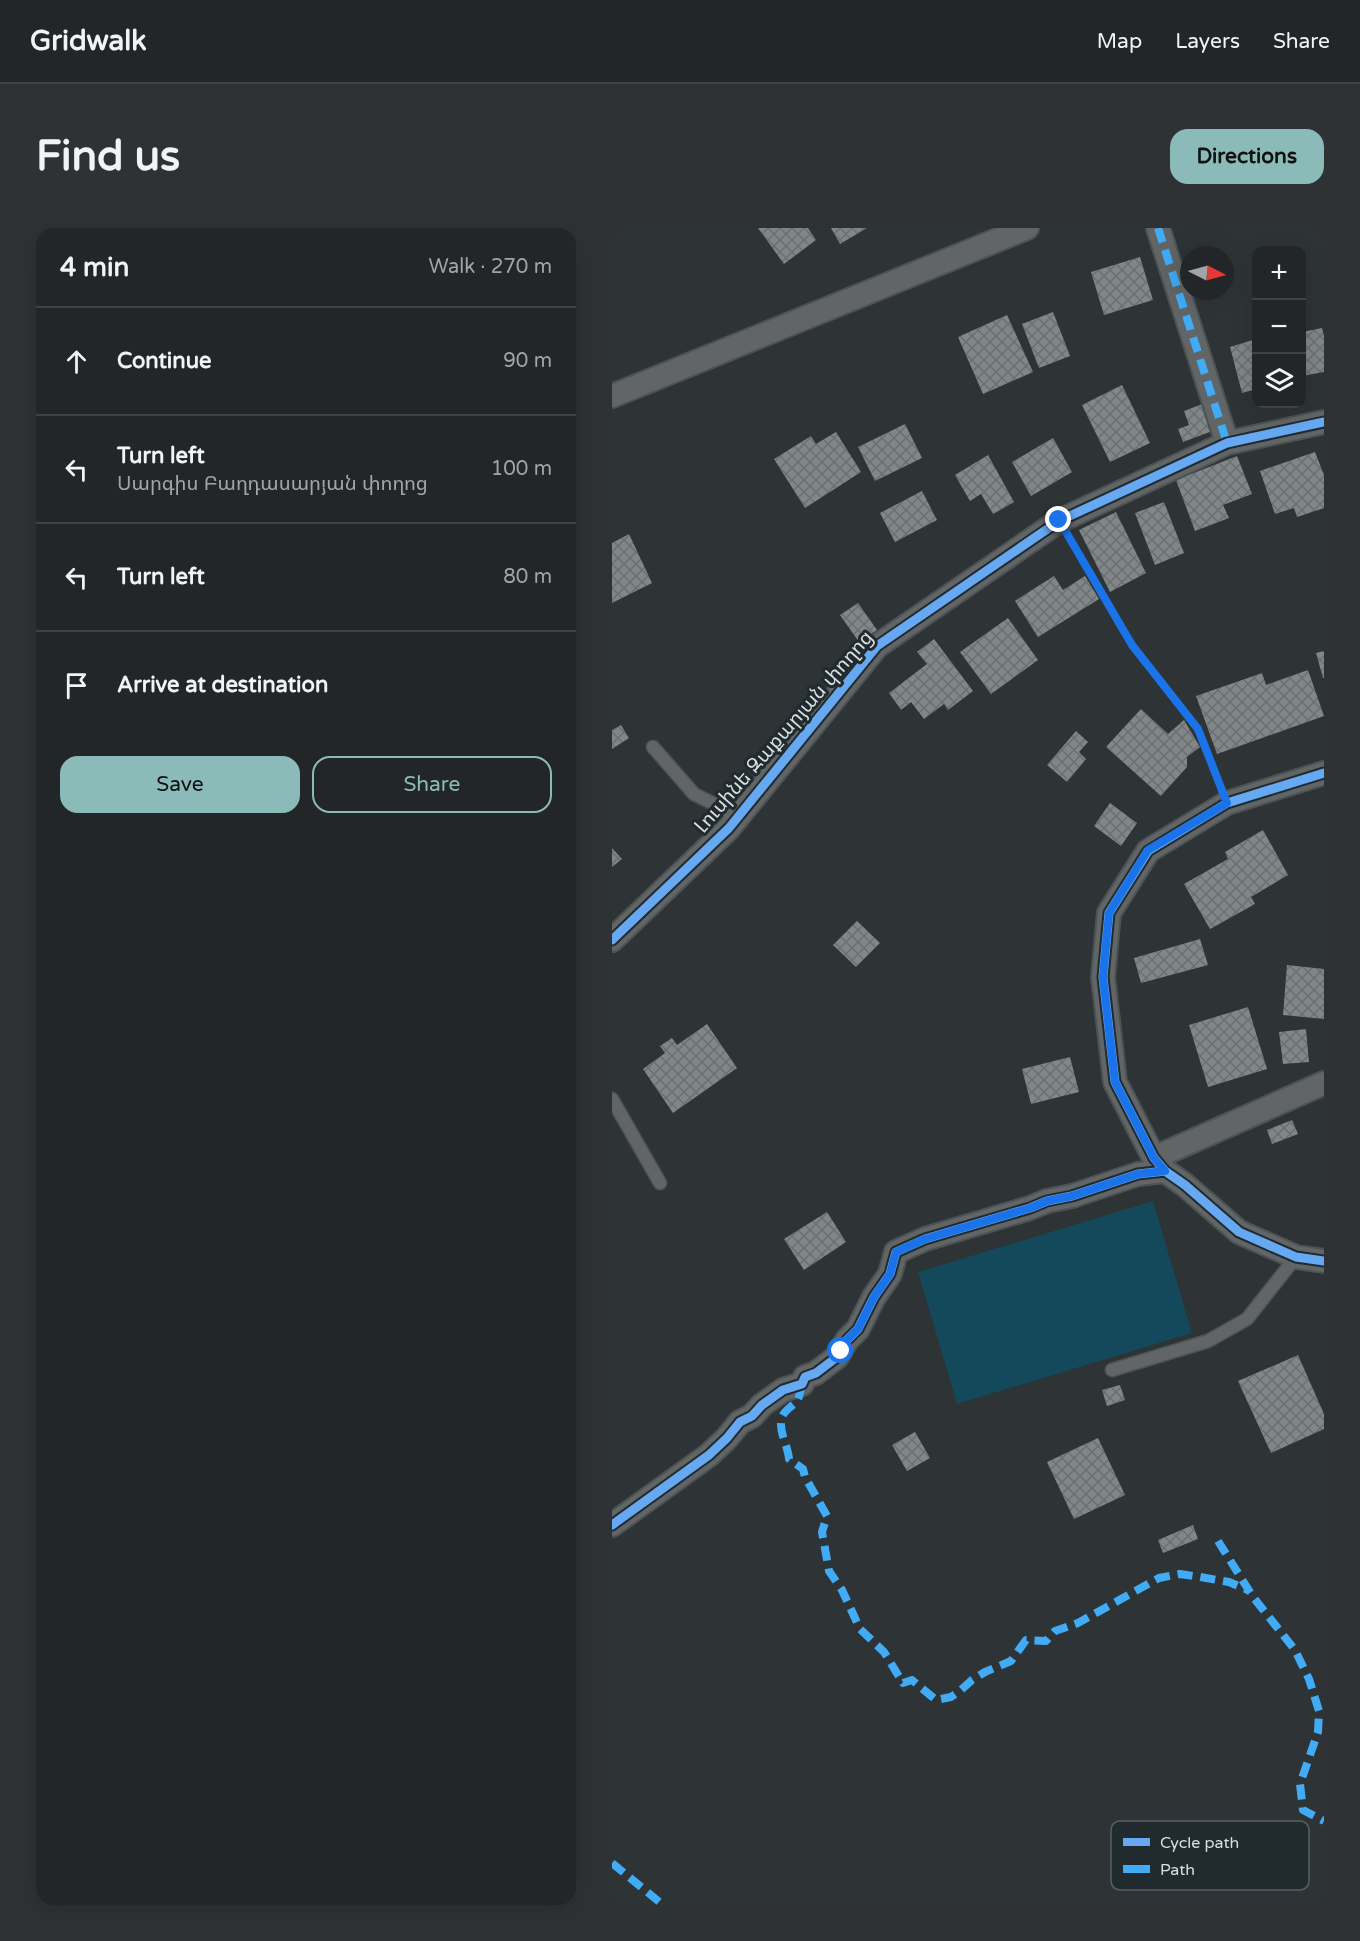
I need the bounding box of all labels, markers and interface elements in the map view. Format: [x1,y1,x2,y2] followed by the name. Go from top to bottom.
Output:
[30,24,147,58] text: Gridwalk
[1097,29,1142,54] text: Map
[1175,29,1240,54] text: Layers
[1273,29,1330,54] text: Share
[1170,129,1324,184] button: Directions
[36,131,180,182] text: Find us
[1180,246,1234,300] north arrow
[1252,246,1306,408] map controls
[1252,246,1306,300] button: +
[60,252,129,283] text: 4 min
[429,255,552,279] text: Walk · 270 m
[1252,300,1306,354] button: −
[60,345,93,378] icon: ahead
[117,348,212,374] text: Continue
[503,349,552,373] text: 90 m
[1252,354,1306,408] button: layers
[117,443,205,469] text: Turn left
[60,453,93,486] icon: left
[491,457,552,481] text: 100 m
[117,472,428,496] text: Սարգիս Բաղդասարյան փողոց
[1045,506,1071,532] route end
[60,561,93,594] icon: left
[117,564,205,590] text: Turn left
[503,565,552,589] text: 80 m
[690,626,878,838] street label: Լուսինե Զաքարյան փողոց
[60,669,93,702] icon: arrive
[117,672,328,698] text: Arrive at destination
[60,756,300,813] button: Save
[312,756,552,813] button: Share
[827,1337,853,1363] route start
[1111,1821,1309,1890] legend
[1160,1833,1239,1853] text: Cycle path
[1160,1860,1195,1880] text: Path

